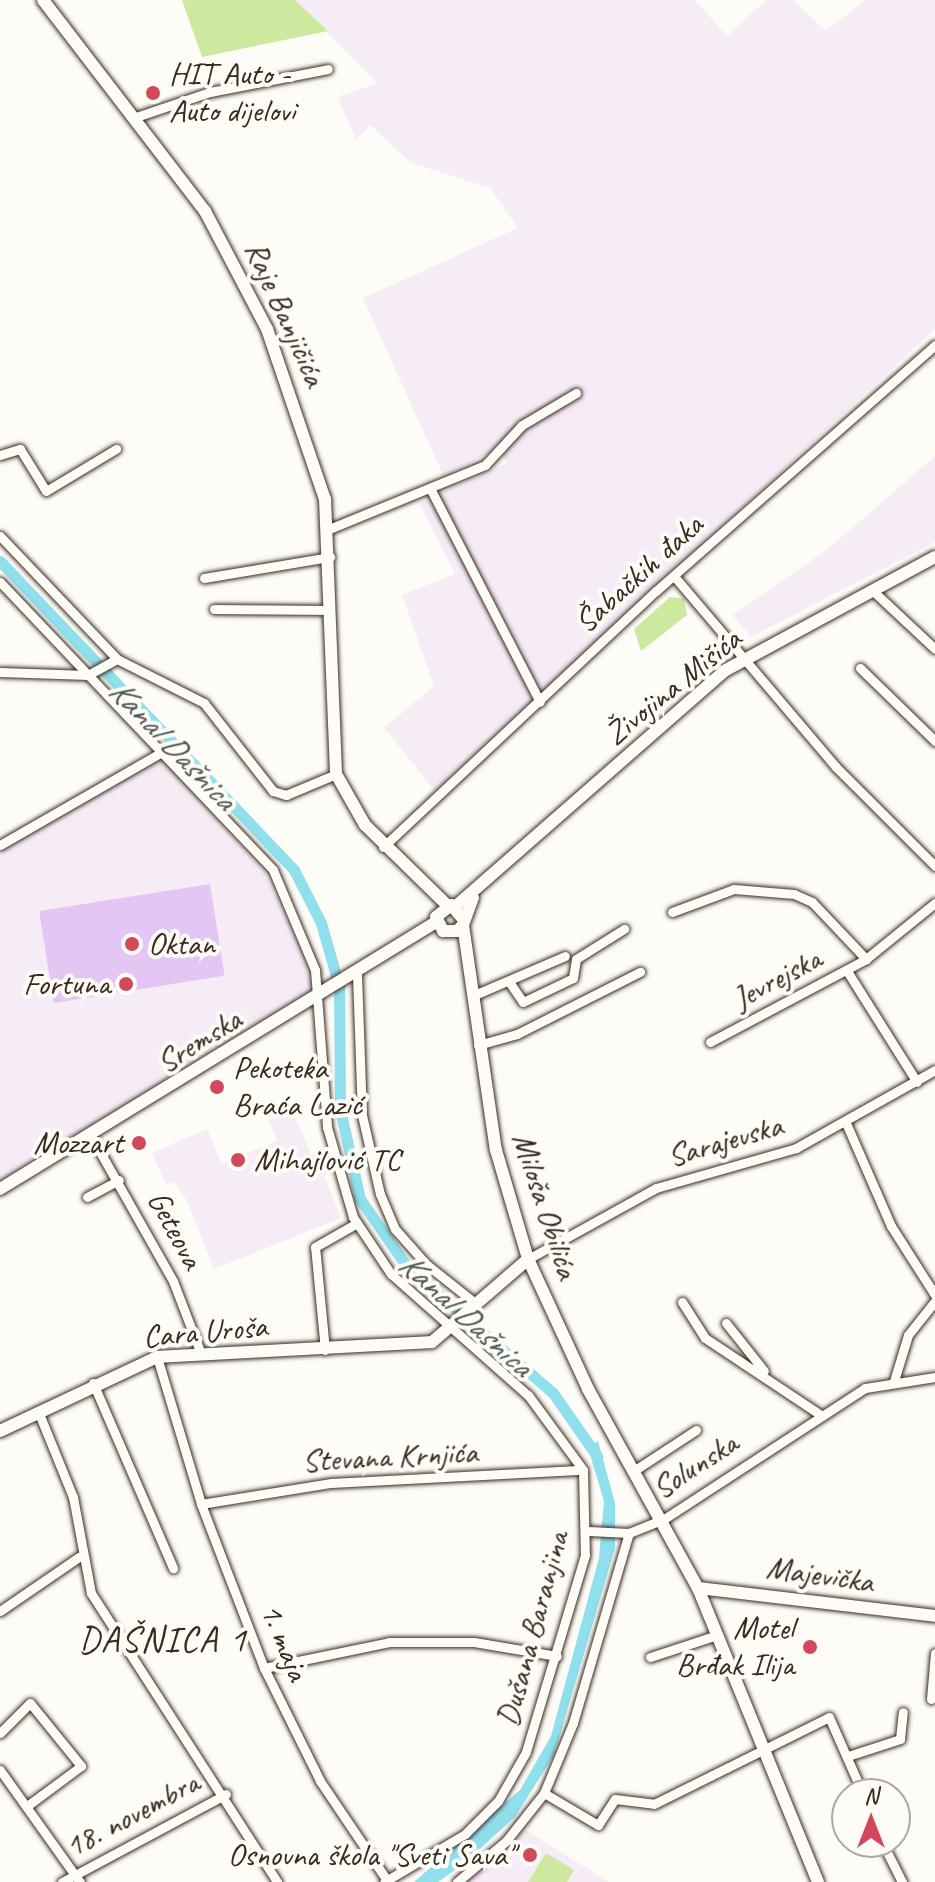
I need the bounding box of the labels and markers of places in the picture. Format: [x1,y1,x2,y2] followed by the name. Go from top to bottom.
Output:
[169,56,295,131] place label: HIT Auto - Auto dijelovi
[144,84,162,102] marker: HIT Auto - Auto dijelovi
[148,925,215,963] place label: Oktan
[123,935,141,953] marker: Oktan
[23,965,110,1003] place label: Fortuna
[117,975,135,993] marker: Fortuna
[233,1050,363,1125] place label: Pekoteka Braća Lazić
[208,1078,226,1096] marker: Pekoteka Braća Lazić
[34,1124,123,1162] place label: Mozzart
[130,1134,148,1152] marker: Mozzart
[254,1141,400,1179] place label: Mihajlović TC
[229,1151,247,1169] marker: Mihajlović TC
[676,1610,794,1685] place label: Motel Brđak Ilija
[801,1638,819,1656] marker: Motel Brđak Ilija
[229,1836,514,1874] place label: Osnovna škola "Sveti Sava"
[521,1846,539,1864] marker: Osnovna škola "Sveti Sava"

